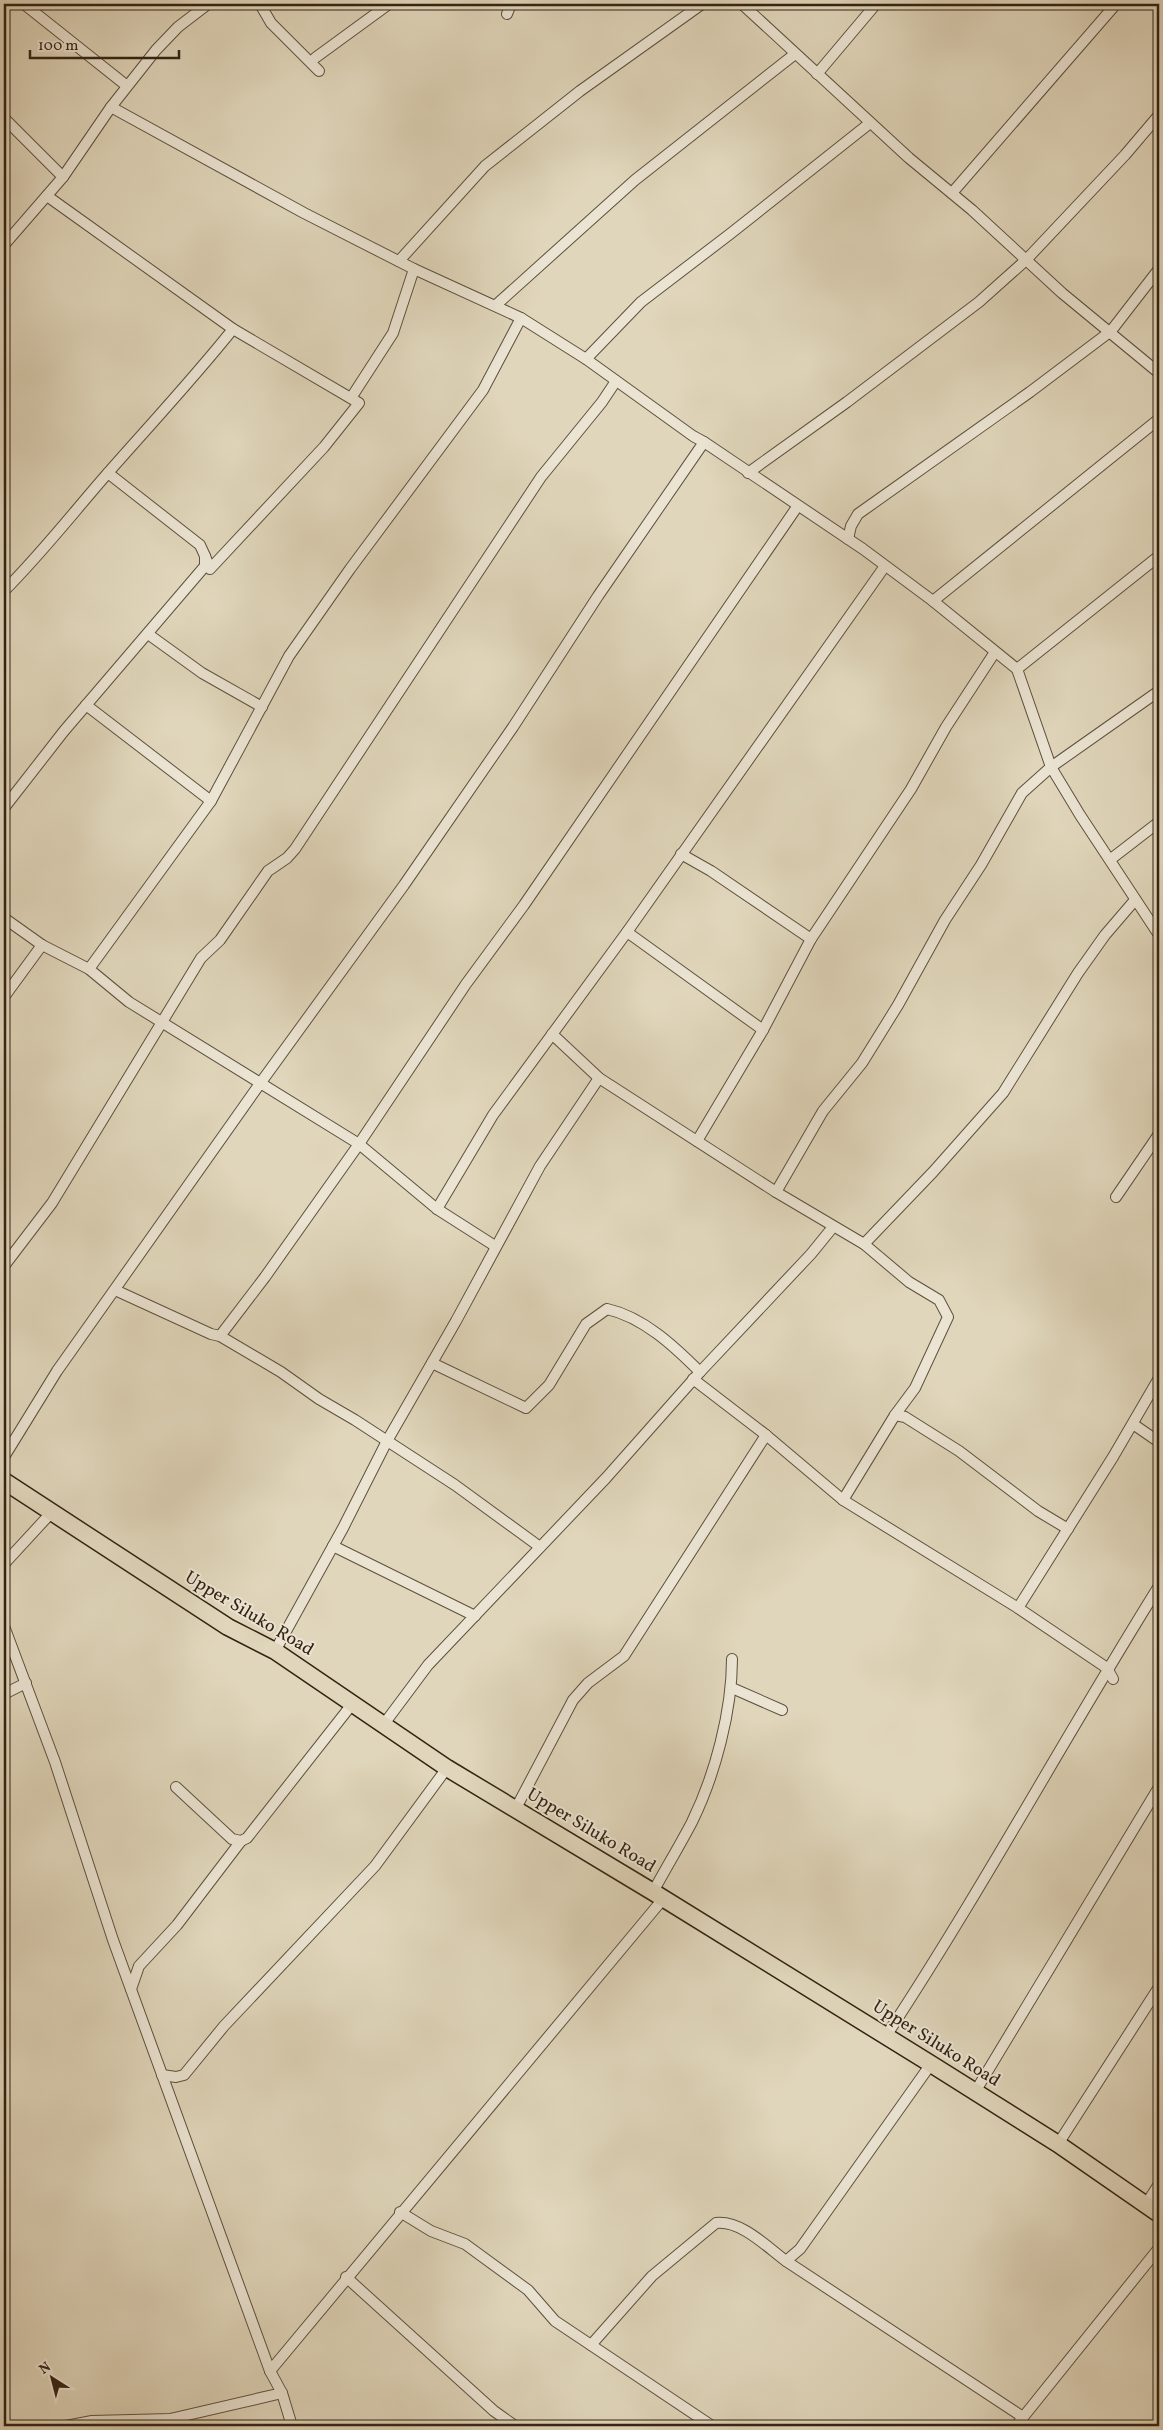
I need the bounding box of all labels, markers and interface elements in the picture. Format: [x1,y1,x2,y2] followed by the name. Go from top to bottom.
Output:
[30,28,179,60] scale bar
[38,36,78,57] text: 100 m
[180,1566,318,1662] street label: Upper Siluko Road
[522,1783,660,1879] street label: Upper Siluko Road
[867,1995,1005,2093] street label: Upper Siluko Road
[28,2352,78,2402] north arrow
[36,2358,55,2379] text: N

